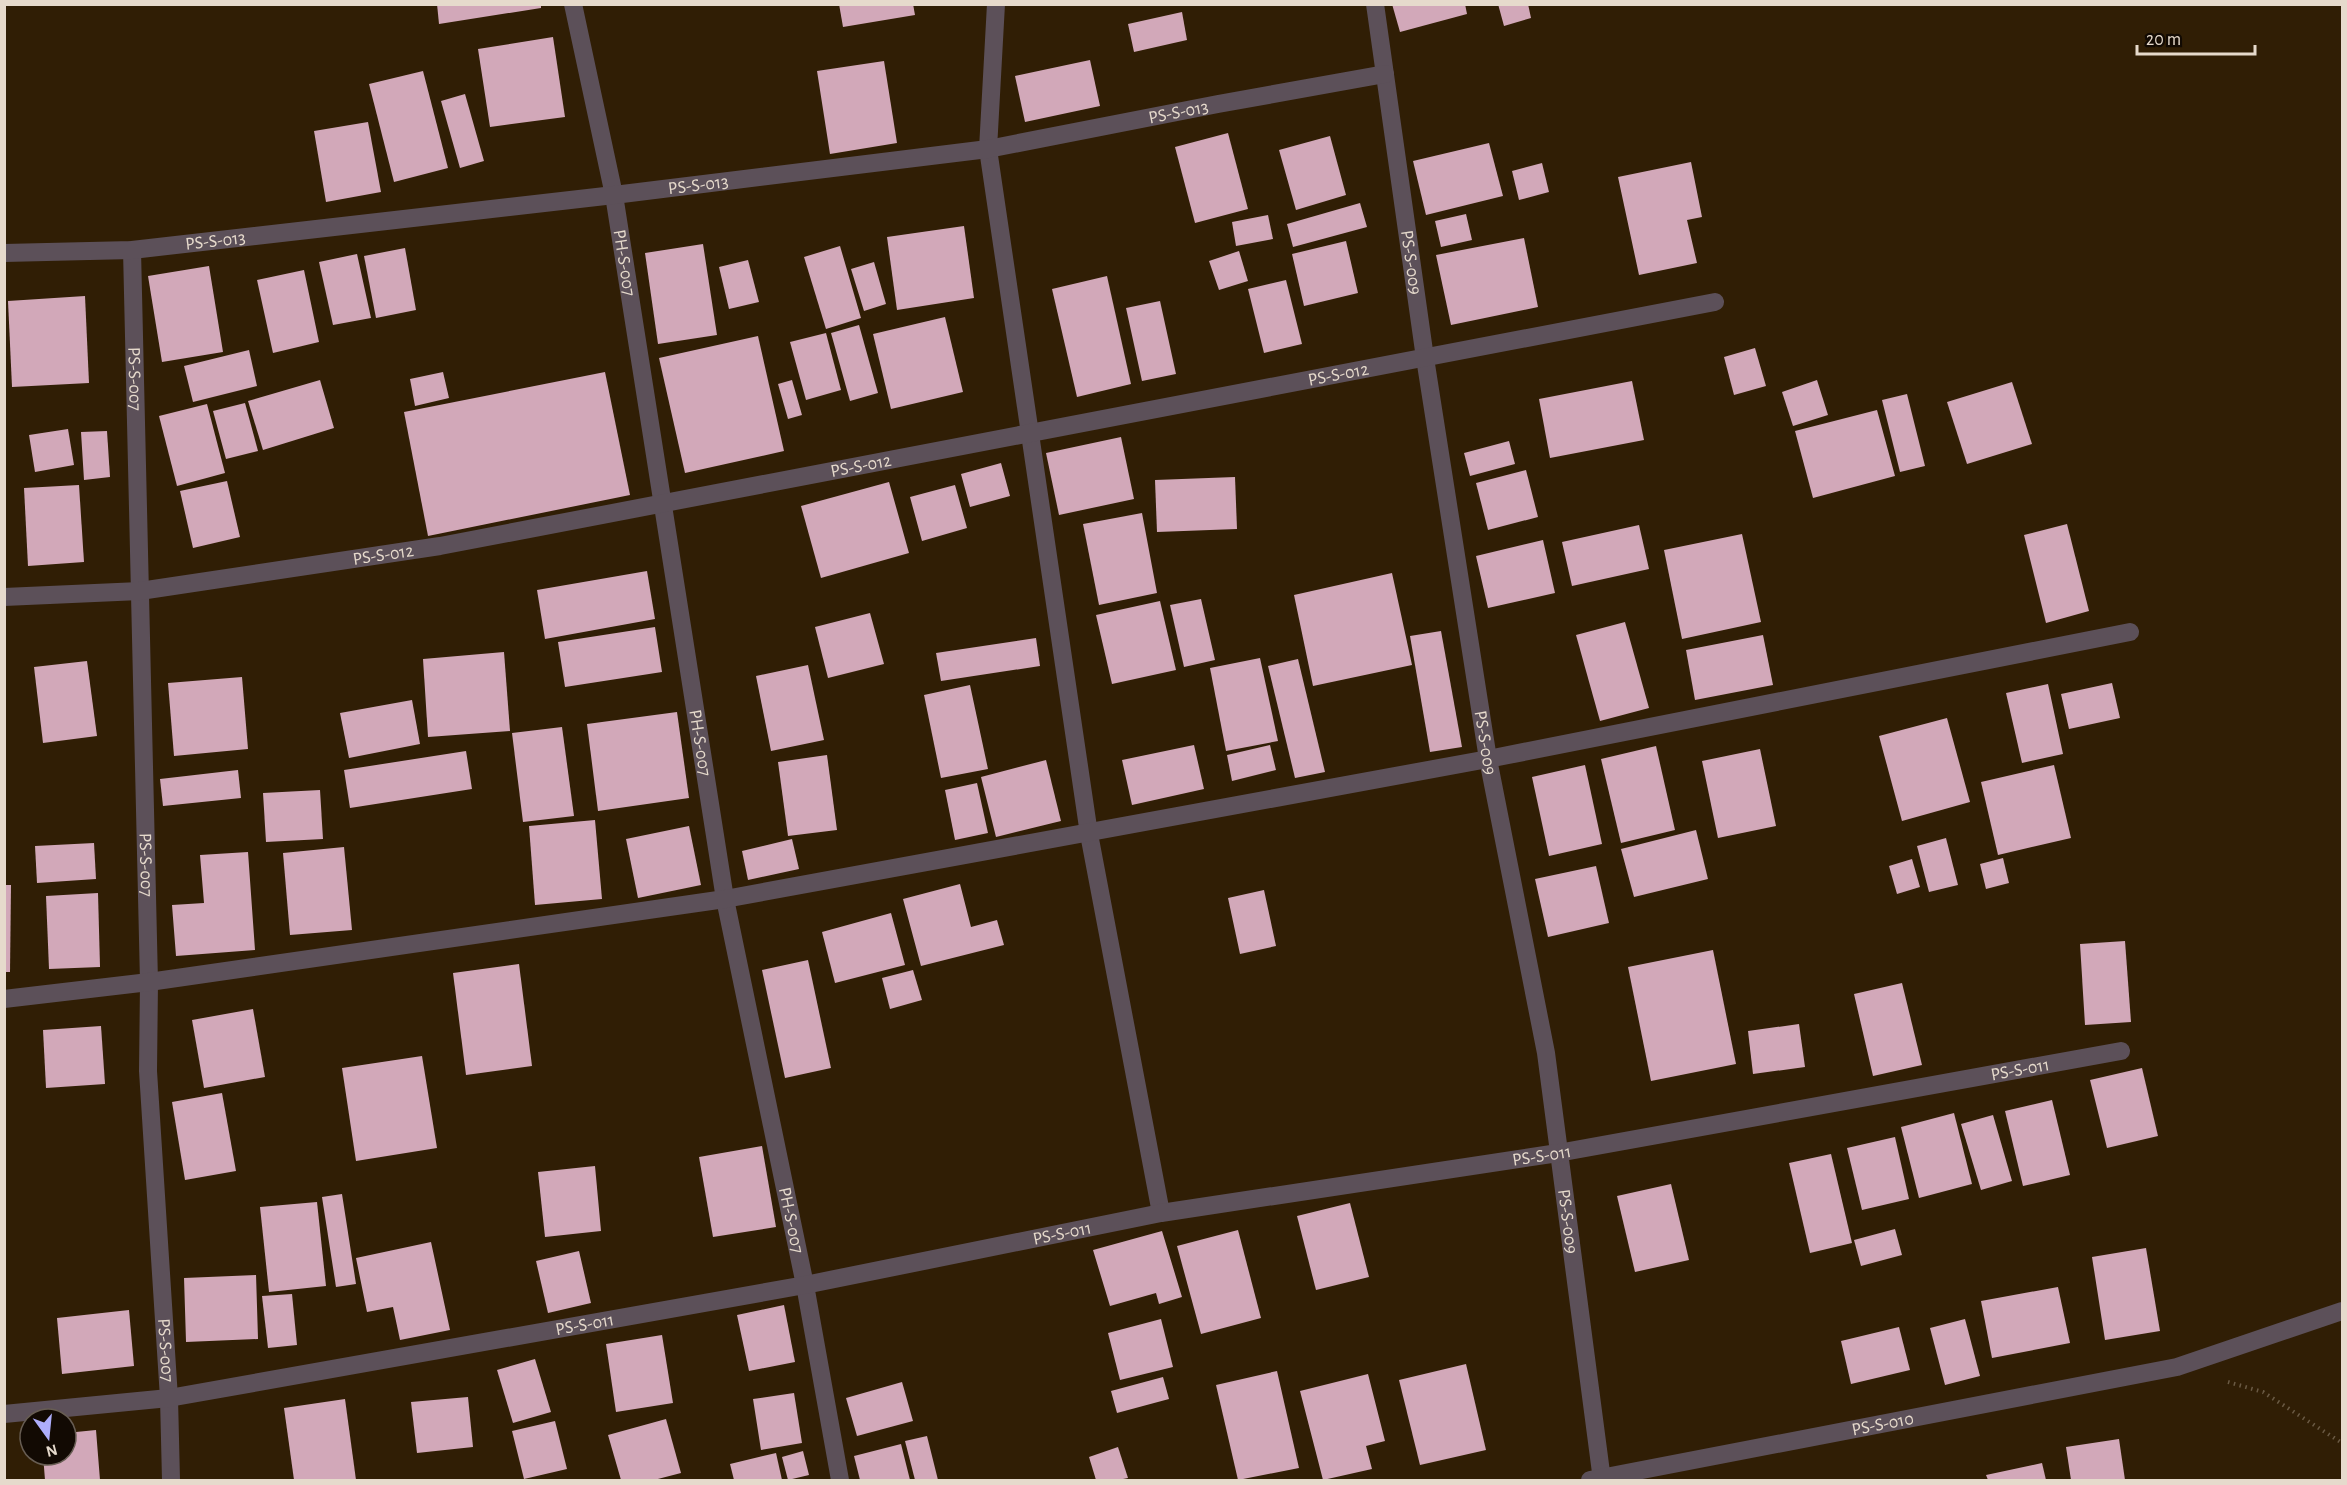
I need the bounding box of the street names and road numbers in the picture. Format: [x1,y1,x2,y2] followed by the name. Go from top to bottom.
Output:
[1147,98,1210,127] street label: PS-S-013
[667,173,729,198] street label: PS-S-013
[610,228,638,298] street label: PH-S-007
[184,229,247,254] street label: PS-S-013
[1397,229,1424,296] street label: PS-S-009
[124,347,144,411] street label: PS-S-007
[1307,360,1370,390] street label: PS-S-012
[829,452,893,481] street label: PS-S-012
[352,542,415,569] street label: PS-S-012
[685,708,714,778] street label: PH-S-007
[1471,709,1499,777] street label: PS-S-009
[136,833,155,897] street label: PS-S-007
[1989,1056,2051,1084] street label: PS-S-011
[1511,1143,1573,1170] street label: PS-S-011
[775,1186,806,1255] street label: PH-S-007
[1554,1188,1580,1255] street label: PS-S-009
[1031,1219,1093,1249] street label: PS-S-011
[554,1311,616,1339] street label: PS-S-011
[154,1318,176,1383] street label: PS-S-007
[1850,1410,1915,1439] street label: PS-S-010

